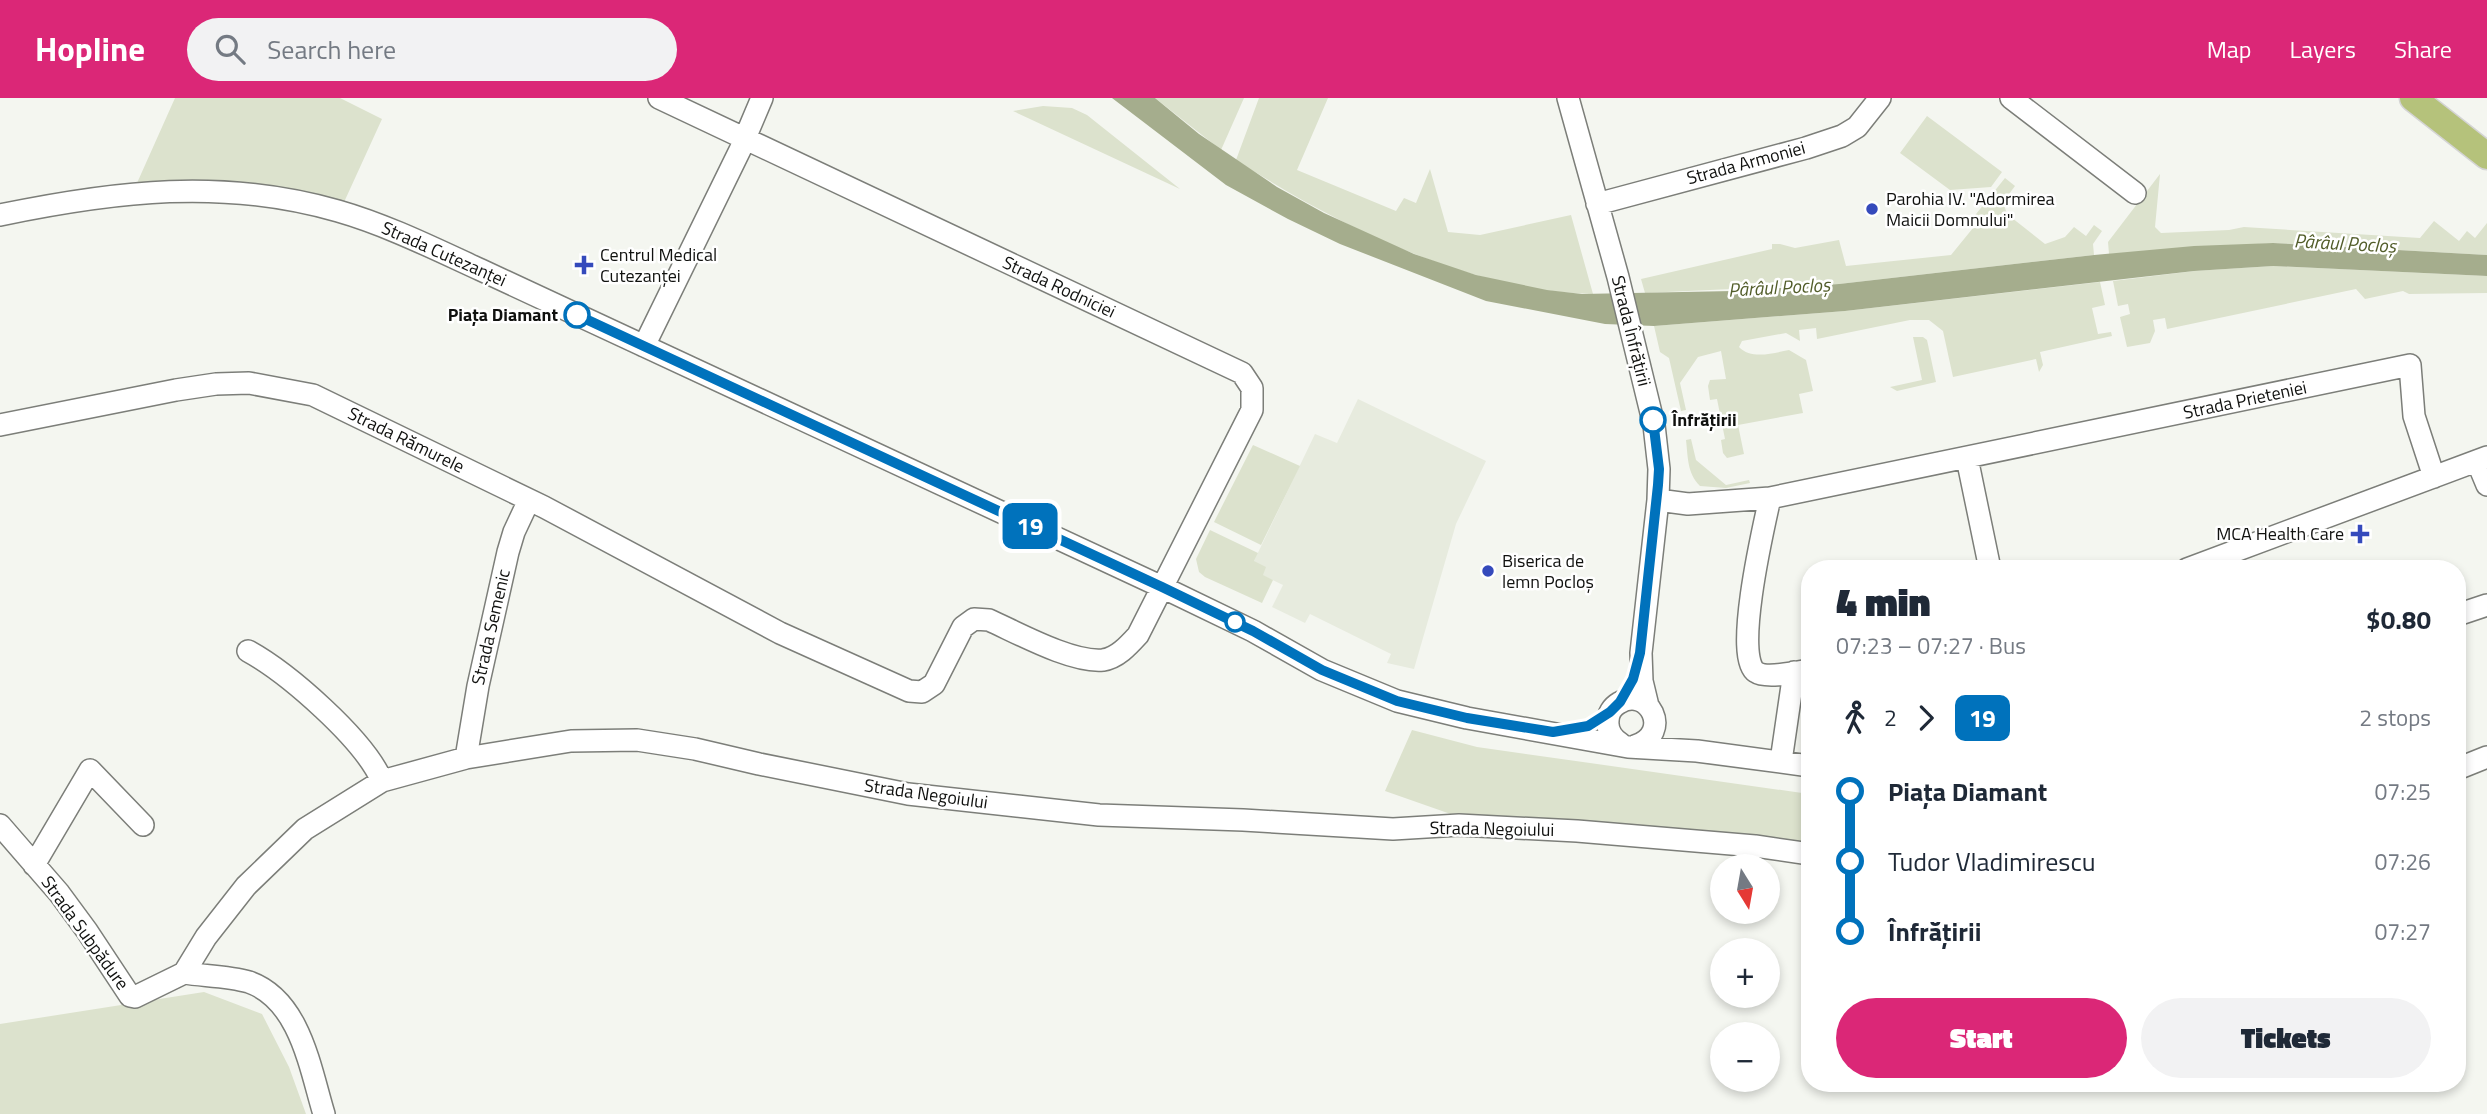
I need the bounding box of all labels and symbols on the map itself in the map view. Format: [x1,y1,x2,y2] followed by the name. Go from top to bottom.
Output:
[1684,134,1808,191] street label: Strada Armoniei
[1886,185,2055,233] place label: Parohia IV. "Adormirea Maicii Domnului"
[1864,201,1880,217] marker: Parohia IV. "Adormirea Maicii Domnului"
[377,214,511,293] street label: Strada Cutezanței
[2293,225,2399,260] water label: Pârâul Pocloș
[600,241,717,289] place label: Centrul Medical Cutezanței
[998,249,1120,325] street label: Strada Rodniciei
[574,255,594,275] marker: Centrul Medical Cutezanței
[1727,269,1832,304] water label: Pârâul Pocloș
[1605,273,1658,389] street label: Strada Înfrățirii
[448,301,558,328] place label: Piața Diamant
[564,302,590,328] marker: Piața Diamant
[2181,373,2309,426] street label: Strada Prieteniei
[343,400,469,479] street label: Strada Rămurele
[1671,406,1737,433] place label: Înfrățirii
[1640,407,1666,433] marker: Înfrățirii
[998,503,1062,549] line badge: 19
[2216,520,2344,547] place label: MCA Health Care
[2350,524,2370,544] marker: MCA Health Care
[1502,547,1594,595] place label: Biserica de lemn Pocloș
[1480,563,1496,579] marker: Biserica de lemn Pocloș
[464,566,517,687] street label: Strada Semenic
[1225,612,1245,632] unlabelled marker
[862,771,990,816] street label: Strada Negoiului
[1429,814,1555,843] street label: Strada Negoiului
[1710,854,1780,924] north arrow
[35,870,136,995] street label: Strada Subpădure

